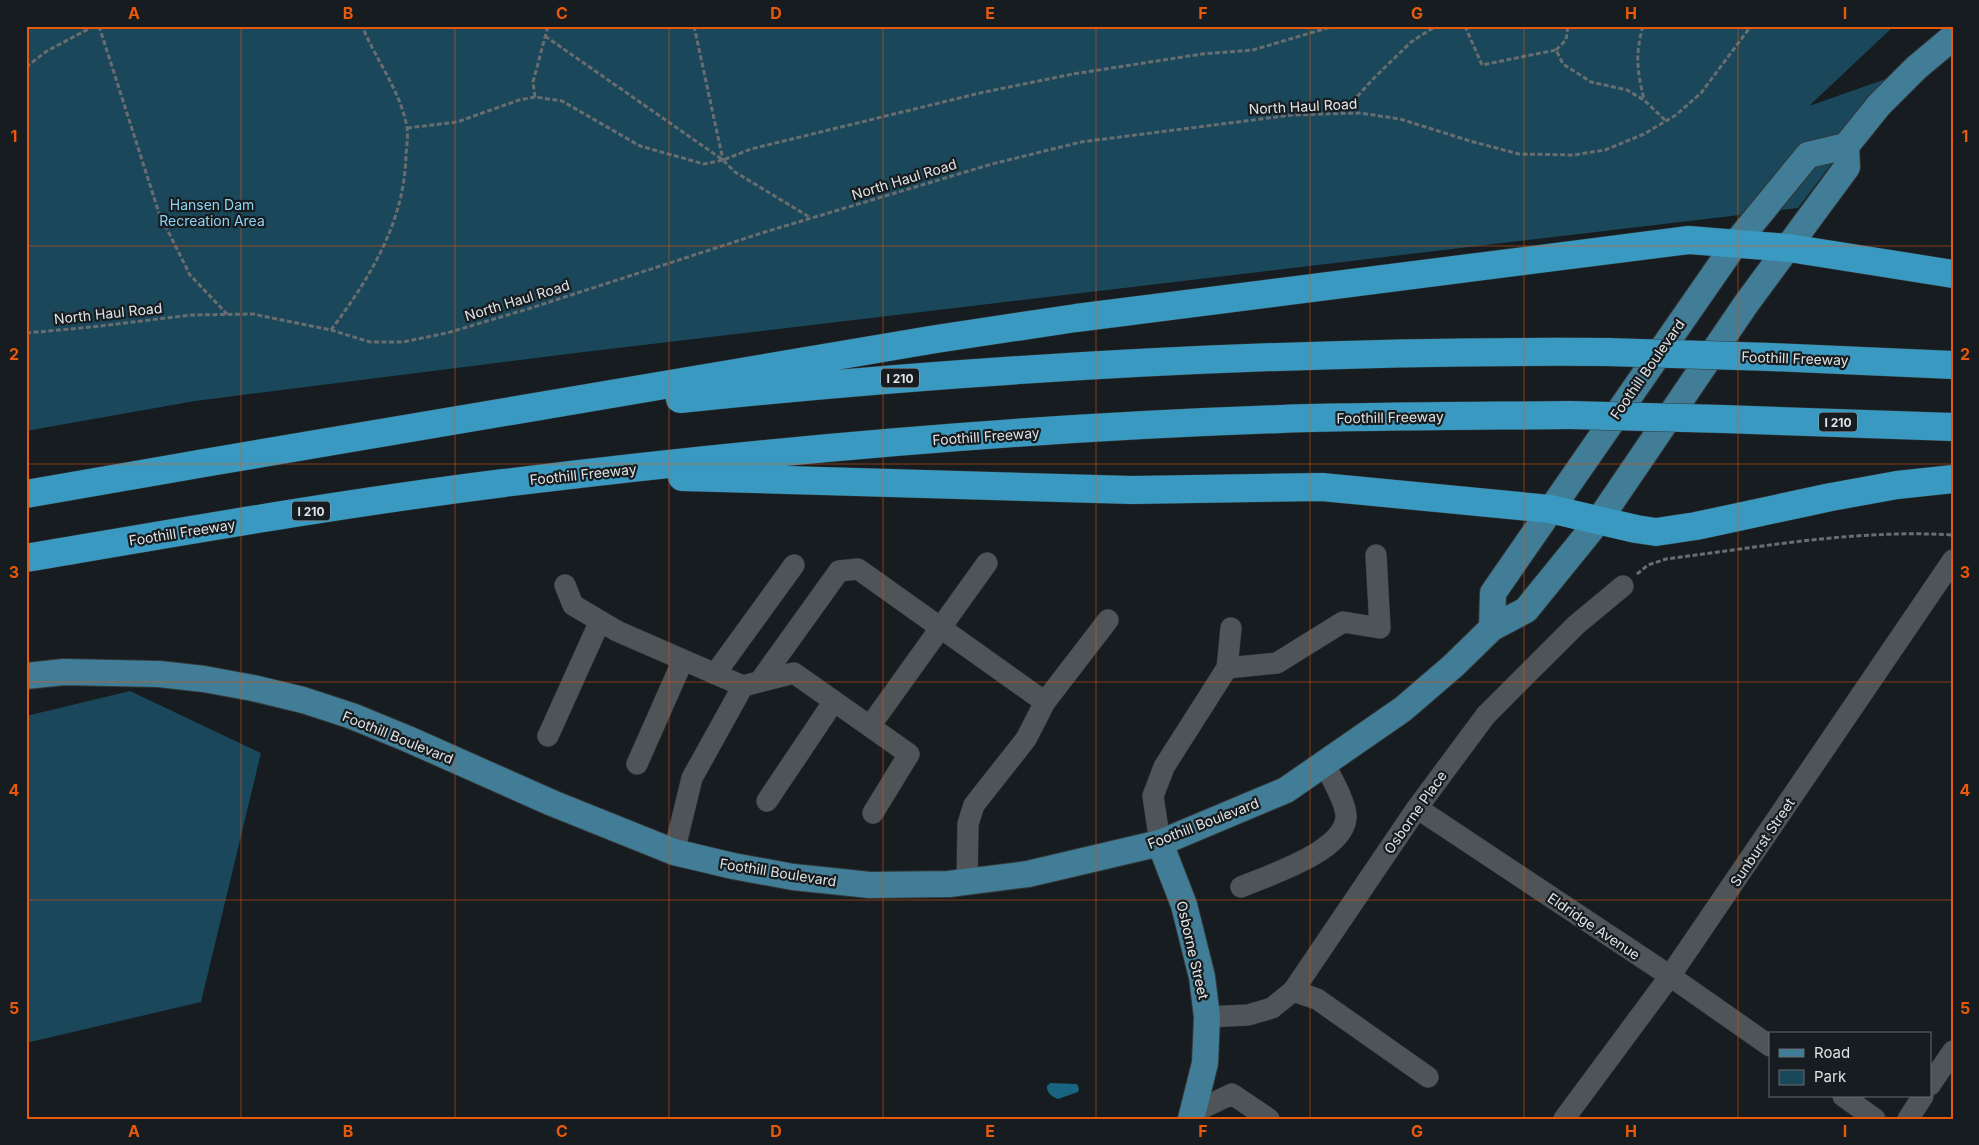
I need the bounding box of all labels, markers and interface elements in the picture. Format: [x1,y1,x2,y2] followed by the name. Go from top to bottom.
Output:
[128,3,140,23] text: A
[343,3,353,23] text: B
[556,3,568,23] text: C
[770,3,782,23] text: D
[985,3,995,23] text: E
[1198,3,1208,23] text: F
[1411,3,1423,23] text: G
[1625,3,1637,23] text: H
[1843,3,1847,23] text: I
[1248,95,1358,117] street label: North Haul Road
[11,126,17,146] text: 1
[1962,126,1968,146] text: 1
[849,155,959,203] street label: North Haul Road
[159,196,265,229] park label: Hansen Dam Recreation Area
[462,276,572,324] street label: North Haul Road
[53,299,163,327] street label: North Haul Road
[1606,316,1688,422] street label: Foothill Boulevard
[9,344,19,364] text: 2
[1960,344,1970,364] text: 2
[1741,348,1849,368] street label: Foothill Freeway
[881,368,919,388] road number: I 210
[1336,408,1444,426] street label: Foothill Freeway
[1819,412,1857,432] road number: I 210
[932,424,1040,448] street label: Foothill Freeway
[529,460,637,488] street label: Foothill Freeway
[292,502,330,520] road number: I 210
[128,515,237,549] street label: Foothill Freeway
[9,562,19,582] text: 3
[1960,562,1970,582] text: 3
[340,707,456,767] street label: Foothill Boulevard
[1380,767,1450,857] street label: Osborne Place
[9,780,20,800] text: 4
[1960,780,1971,800] text: 4
[1145,794,1261,852] street label: Foothill Boulevard
[1726,794,1798,889] street label: Sunburst Street
[718,854,838,890] street label: Foothill Boulevard
[1545,889,1643,963] street label: Eldridge Avenue
[1173,899,1213,1001] street label: Osborne Street
[9,998,19,1018] text: 5
[1960,998,1970,1018] text: 5
[1769,1032,1932,1098] legend
[1814,1043,1850,1062] text: Road
[1814,1067,1847,1086] text: Park
[128,1121,140,1141] text: A
[343,1121,353,1141] text: B
[556,1121,568,1141] text: C
[770,1121,782,1141] text: D
[985,1121,995,1141] text: E
[1198,1121,1208,1141] text: F
[1411,1121,1423,1141] text: G
[1625,1121,1637,1141] text: H
[1843,1121,1847,1141] text: I

